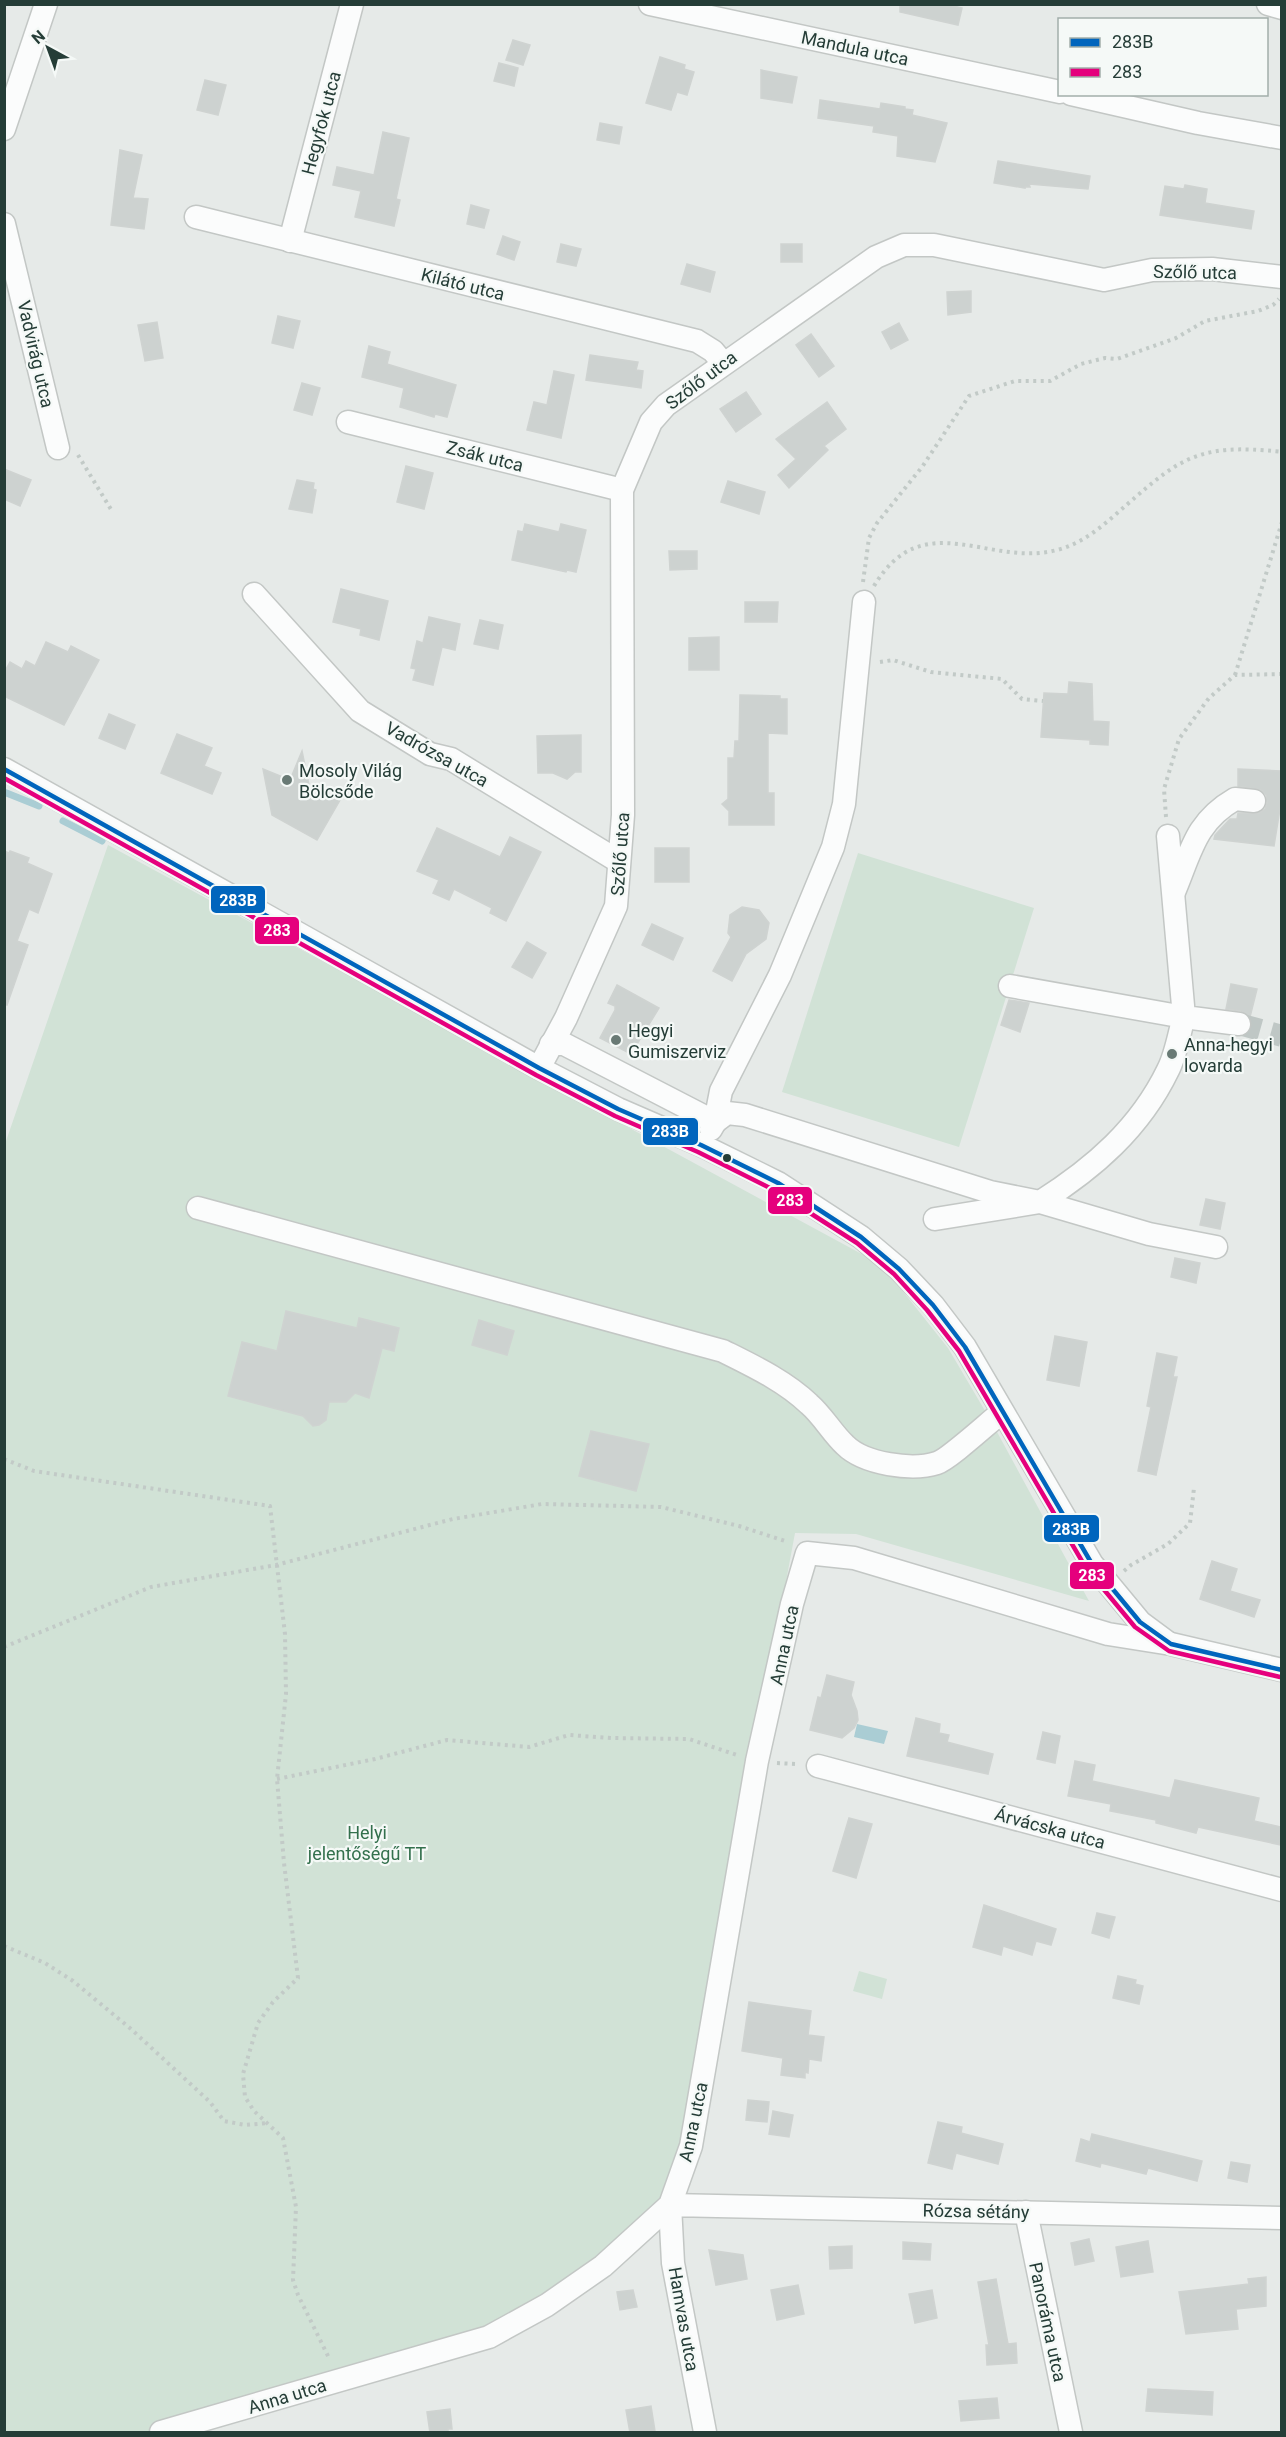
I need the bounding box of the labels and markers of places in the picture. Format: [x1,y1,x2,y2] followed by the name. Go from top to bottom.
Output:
[299,760,402,802] place label: Mosoly Világ Bölcsőde
[280,773,294,787] marker: Mosoly Világ Bölcsőde
[628,1020,726,1062] place label: Hegyi Gumiszerviz
[609,1033,623,1047] marker: Hegyi Gumiszerviz
[1184,1034,1273,1076] place label: Anna-hegyi lovarda
[1165,1047,1179,1061] marker: Anna-hegyi lovarda
[721,1152,733,1164] unlabelled marker

